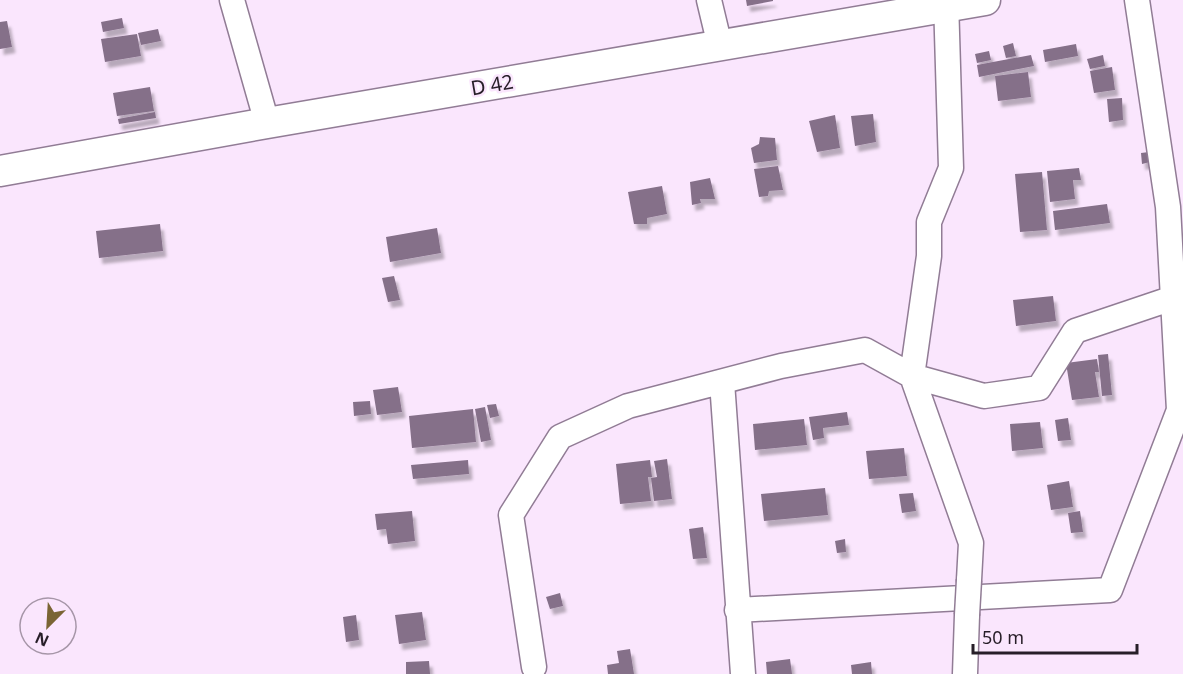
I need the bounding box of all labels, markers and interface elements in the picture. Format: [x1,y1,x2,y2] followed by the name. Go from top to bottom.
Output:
[469,68,515,102] street label: D 42
[18,596,78,656] north arrow
[973,617,1136,655] scale bar
[982,625,1024,649] text: 50 m
[31,627,52,652] text: N

